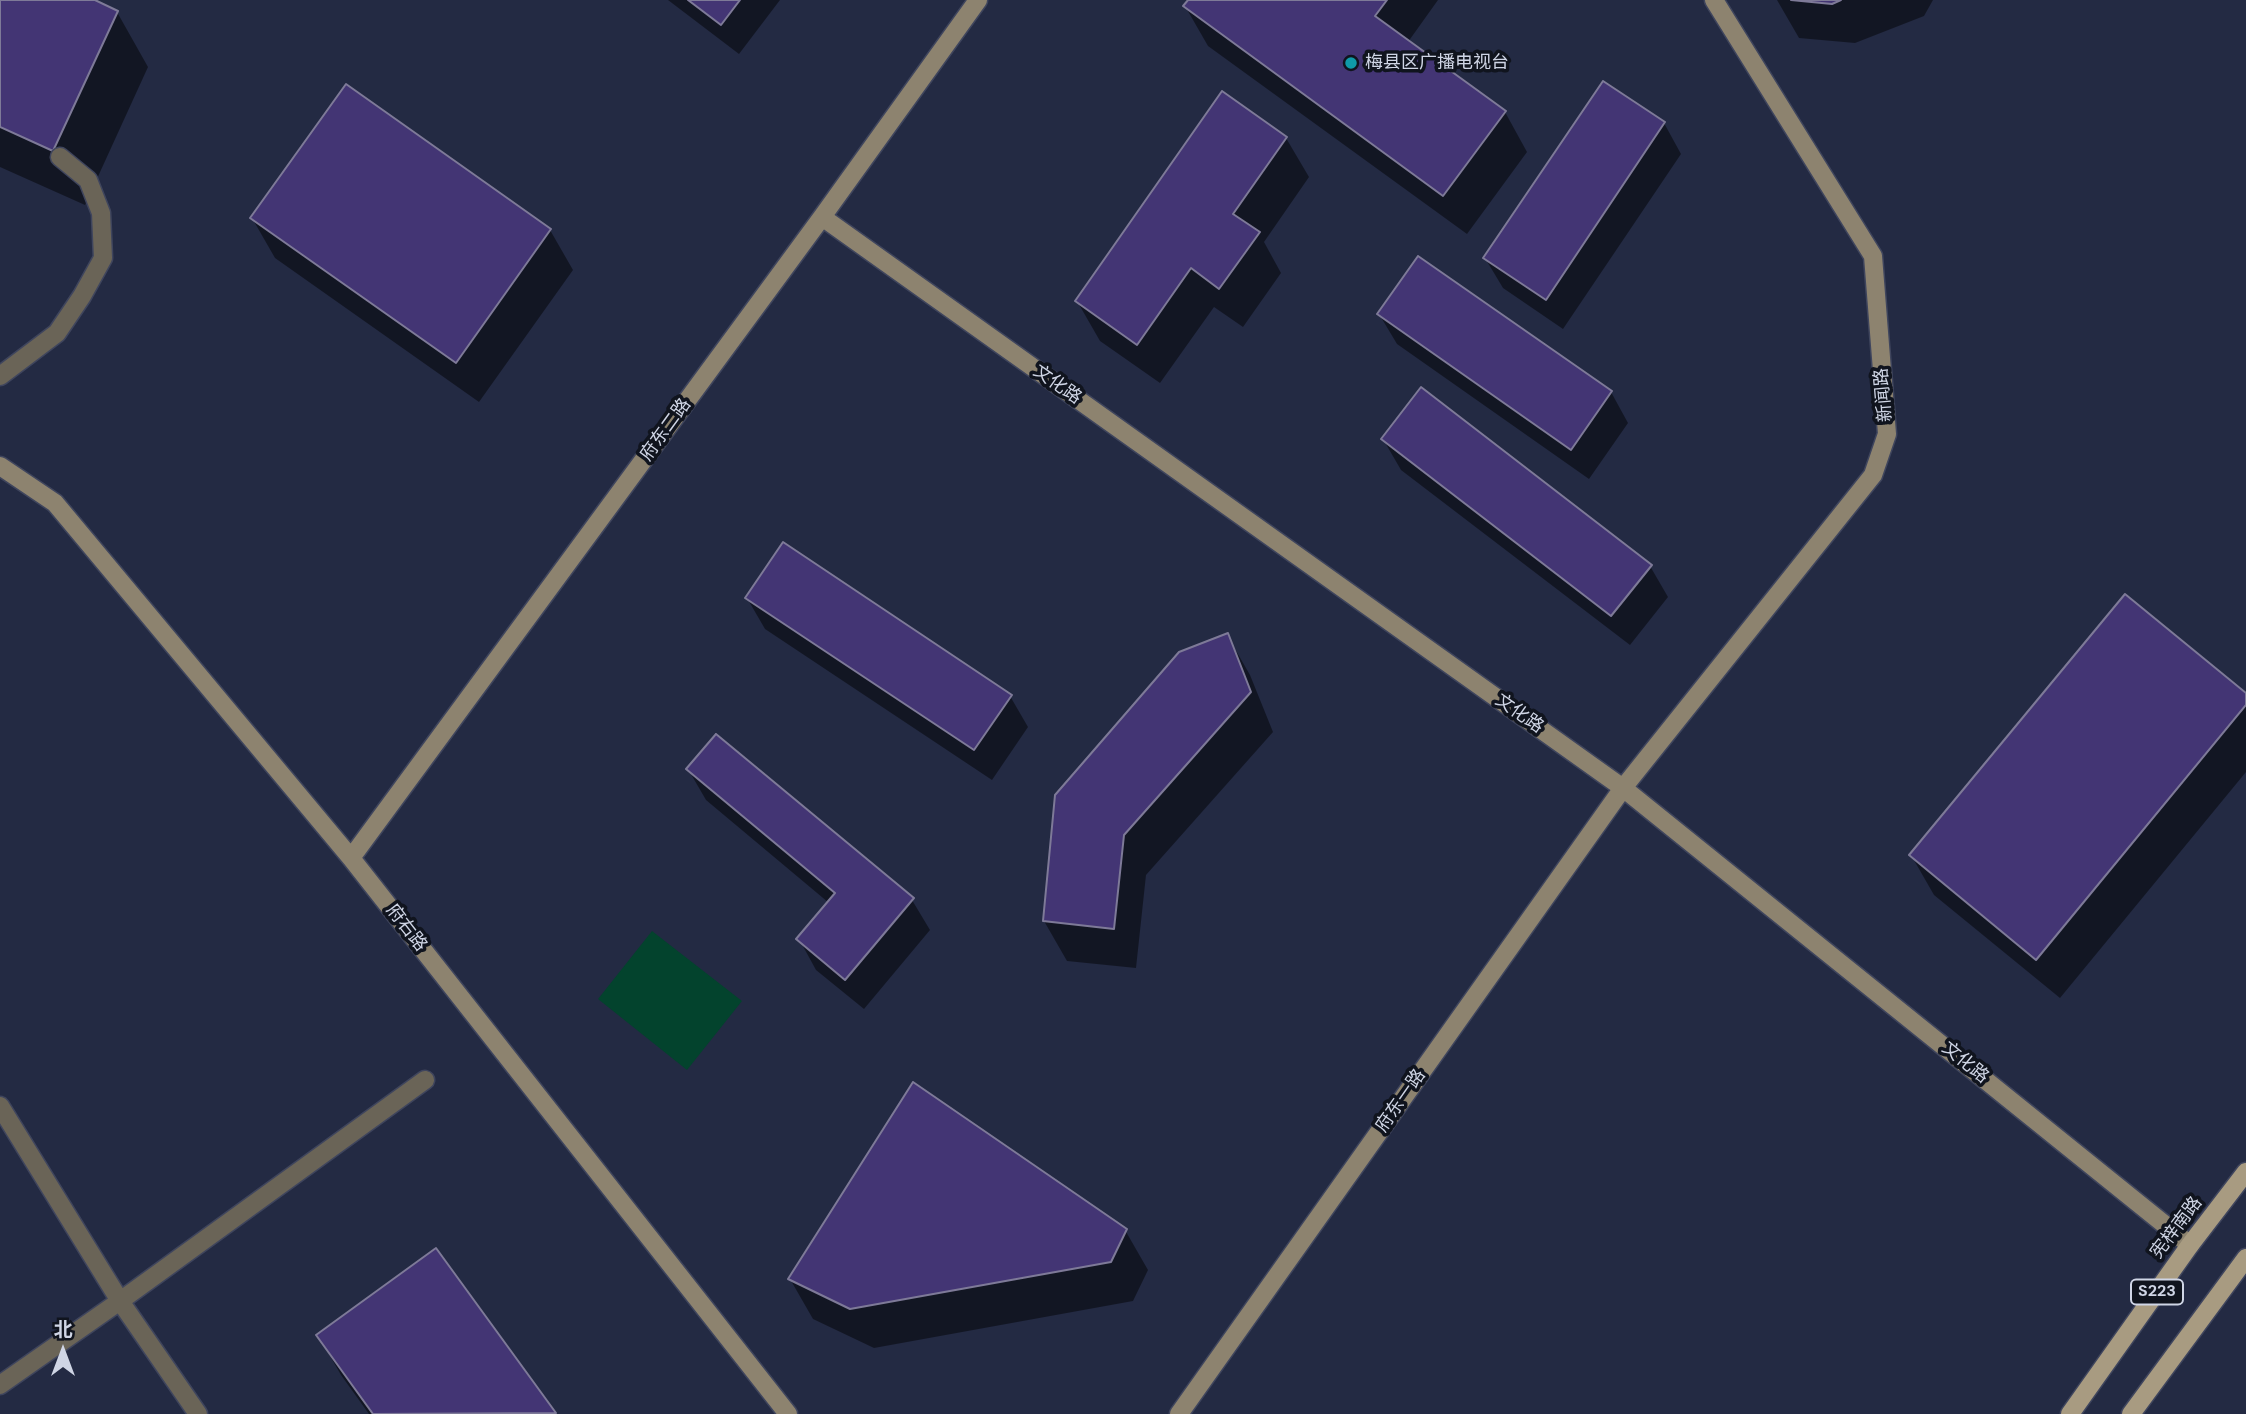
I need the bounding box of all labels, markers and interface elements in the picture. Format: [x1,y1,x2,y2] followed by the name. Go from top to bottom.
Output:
[1365,52,1509,74] place label: 梅县区广播电视台
[1343,55,1359,71] marker: 梅县区广播电视台
[1029,361,1085,409] street label: 文化路
[1871,367,1897,423] street label: 新闻路
[636,395,696,465] street label: 府东二路
[1491,690,1547,738] street label: 文化路
[381,900,431,956] street label: 府右路
[1937,1038,1993,1088] street label: 文化路
[1372,1065,1430,1137] street label: 府东一路
[2147,1193,2207,1263] street label: 宪梓南路
[2131,1280,2183,1304] road number: S223
[28,1316,98,1386] north arrow
[53,1317,73,1342] text: 北

